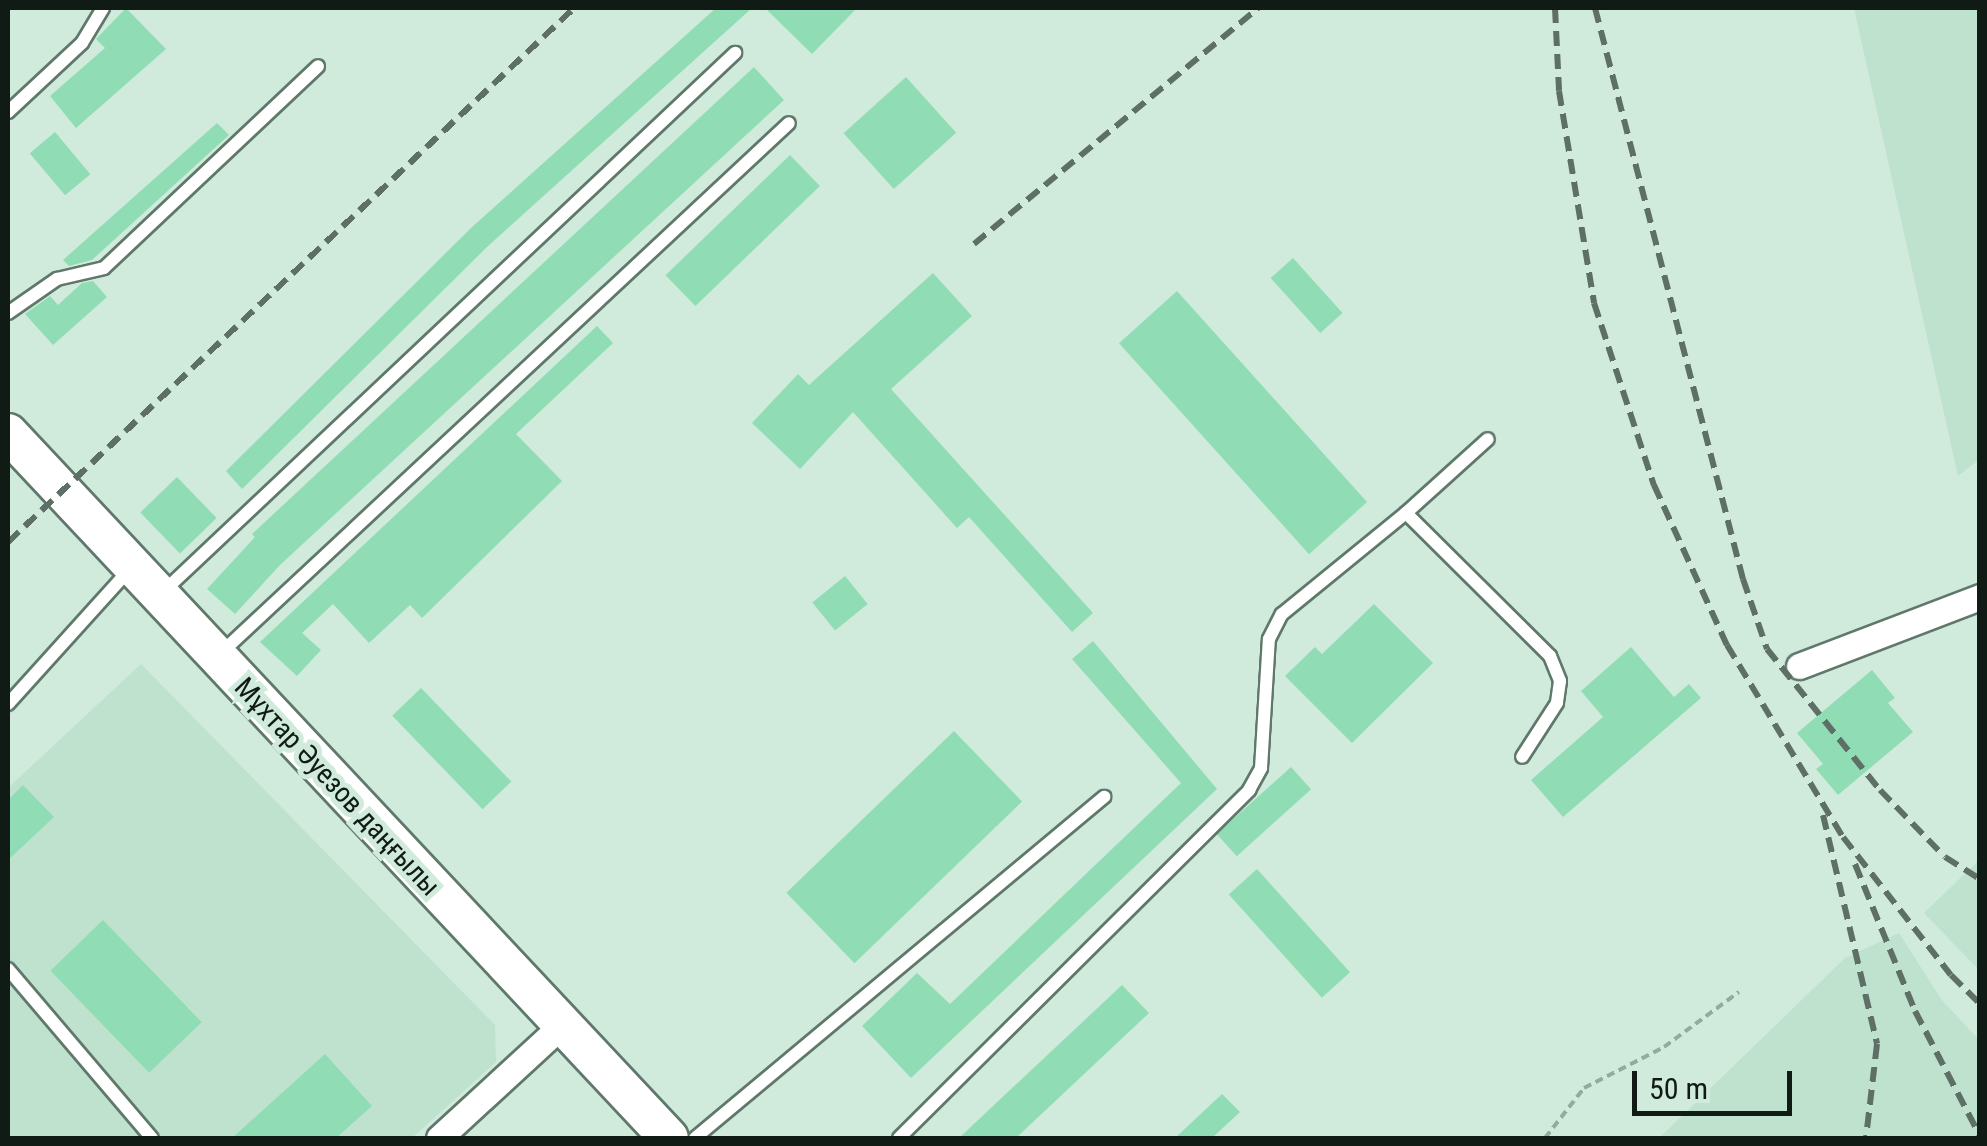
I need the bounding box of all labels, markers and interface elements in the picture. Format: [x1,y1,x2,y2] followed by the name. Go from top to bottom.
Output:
[227,671,447,903] street label: Мұхтар Әуезов даңғылы
[1637,1051,1797,1113] scale bar
[1649,1071,1708,1106] text: 50 m

